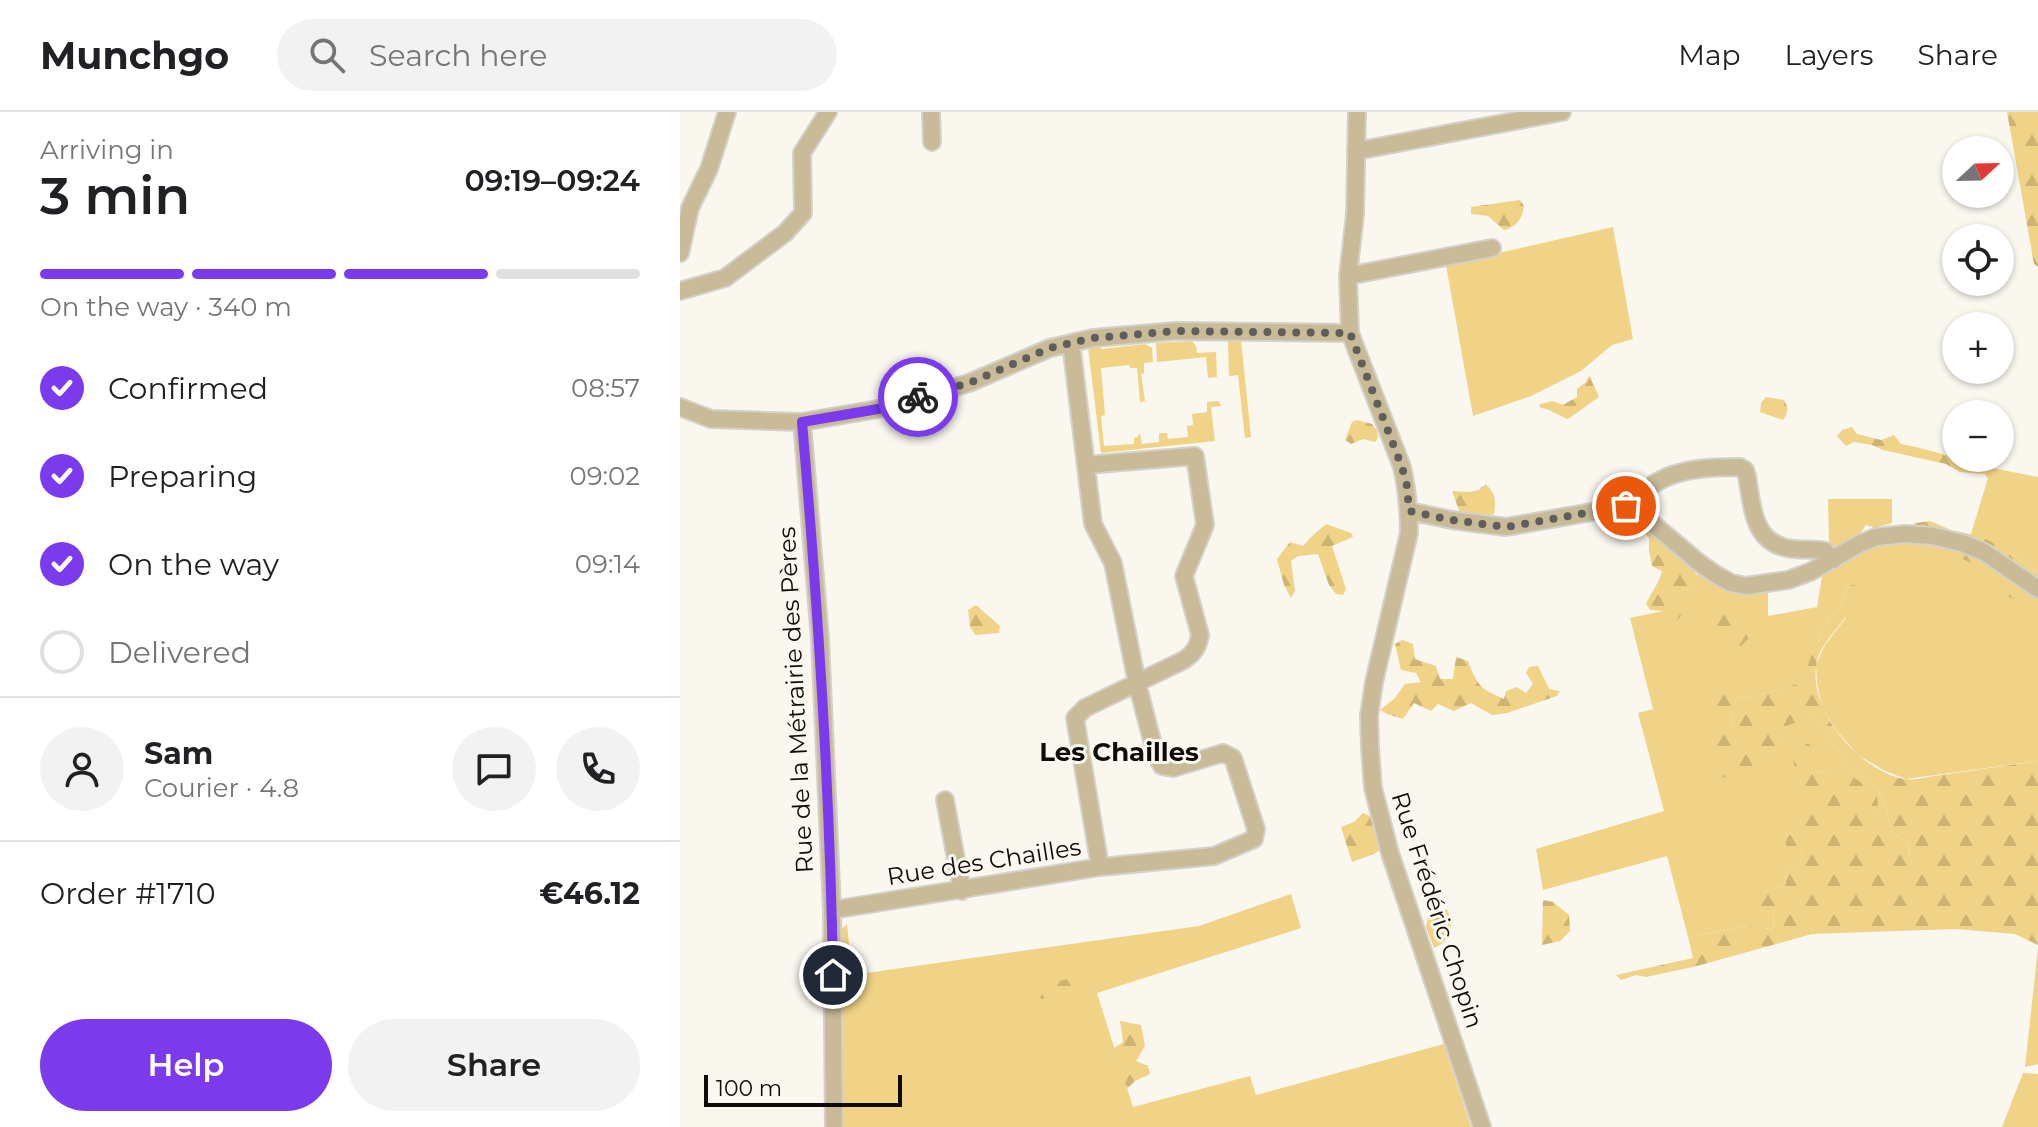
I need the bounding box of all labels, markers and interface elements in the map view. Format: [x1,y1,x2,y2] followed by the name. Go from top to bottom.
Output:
[277,19,837,91] search box
[40,32,229,79] text: Munchgo
[305,33,349,77] icon: search
[369,37,547,74] text: Search here
[1678,38,1741,72] text: Map
[1785,38,1874,72] text: Layers
[1918,38,1998,72] text: Share
[40,134,174,166] text: Arriving in
[1942,136,2014,208] north arrow
[1942,136,2014,472] map controls
[464,162,640,199] text: 09:19–09:24
[40,164,190,227] text: 3 min
[1942,224,2014,296] button: locate
[40,291,292,323] text: On the way · 340 m
[1942,312,2014,384] button: +
[878,357,958,437] courier
[40,366,84,410] icon: check
[108,370,268,407] text: Confirmed
[571,372,640,404] text: 08:57
[896,375,940,419] icon: bike
[1942,400,2014,472] button: −
[40,454,84,498] icon: check
[108,458,257,495] text: Preparing
[569,460,640,492] text: 09:02
[1592,472,1660,540] pin
[1604,484,1648,528] icon: bag
[772,526,819,874] street label: Rue de la Métrairie des Pères
[40,542,84,586] icon: check
[108,546,279,583] text: On the way
[575,548,640,580] text: 09:14
[108,634,251,671] text: Delivered
[40,727,124,811] button: person
[452,727,536,811] button: chat
[556,727,640,811] button: phone
[144,735,213,772] text: Sam
[1039,736,1199,768] district label: Les Chailles
[144,772,299,804] text: Courier · 4.8
[1386,788,1489,1032] street label: Rue Frédéric Chopin
[885,832,1083,891] street label: Rue des Chailles
[40,875,216,912] text: Order #1710
[539,875,640,912] text: €46.12
[799,941,867,1009] pin
[811,953,855,997] icon: home
[40,1019,332,1111] button: Help
[348,1019,640,1111] button: Share
[704,1071,902,1107] scale bar
[716,1075,782,1102] text: 100 m

